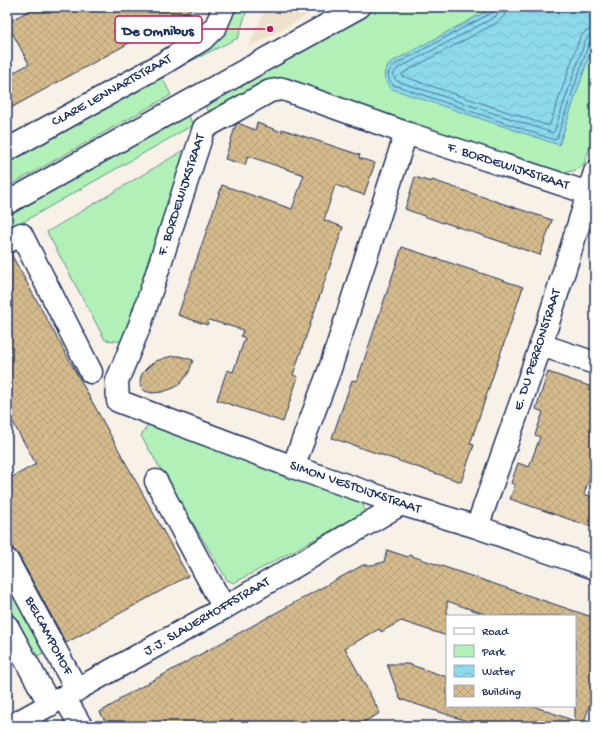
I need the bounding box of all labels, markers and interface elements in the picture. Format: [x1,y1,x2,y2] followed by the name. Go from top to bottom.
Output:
[115,16,202,43] callout: De Omnibus
[120,23,195,41] text: De Omnibus
[49,51,176,131] street label: CLARE LENNARTSTRAAT
[154,131,210,259] street label: F. BORDEWIJKSTRAAT
[444,139,572,195] street label: F. BORDEWIJKSTRAAT
[510,287,566,413] street label: E. DU PERRONSTRAAT
[287,458,423,519] street label: SIMON VESTDIJKSTRAAT
[141,574,274,660] street label: J.J. SLAUERHOFFSTRAAT
[20,593,76,679] street label: BELCAMPOHOF
[446,615,576,707] legend
[482,626,509,640] text: Road
[481,646,507,660] text: Park
[482,666,516,680] text: Water
[481,686,521,700] text: Building

